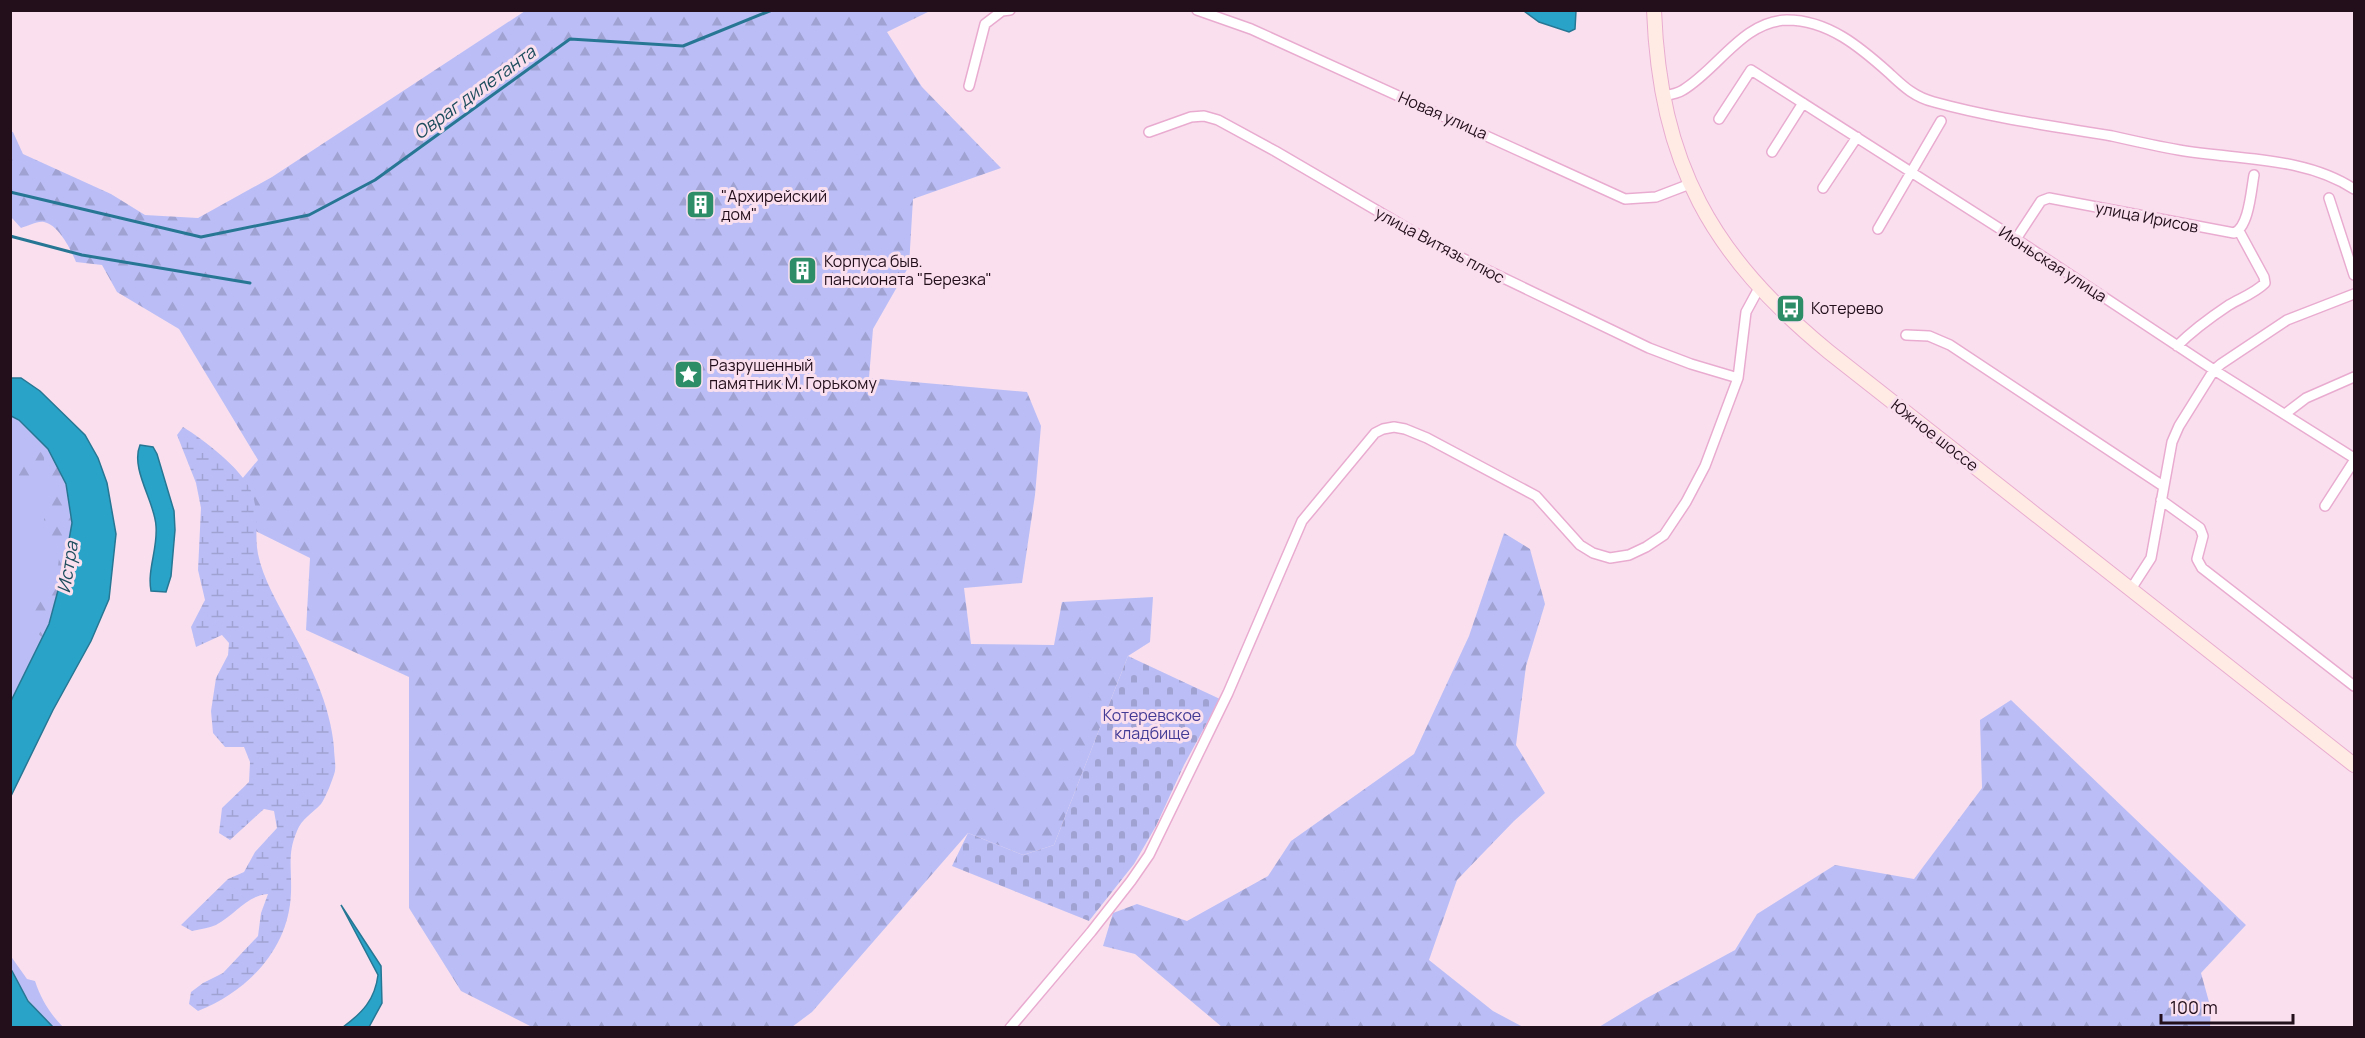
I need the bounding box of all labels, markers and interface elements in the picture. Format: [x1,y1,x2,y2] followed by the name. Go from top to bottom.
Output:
[408,39,541,144] water label: Овраг дилетанта
[1395,86,1491,144] street label: Новая улица
[721,185,827,225] place label: "Архирейский дом"
[684,189,716,221] building icon: "Архирейский дом"
[2094,196,2201,238] street label: улица Ирисов
[1371,202,1509,288] street label: улица Витязь плюс
[1995,221,2111,307] street label: Июньская улица
[824,250,992,290] place label: Корпуса быв. пансионата "Березка"
[787,254,819,286] building icon: Корпуса быв. пансионата "Березка"
[1774,292,1806,324] bus stop icon: Котерево
[1811,297,1883,319] place label: Котерево
[709,354,877,394] place label: Разрушенный памятник М. Горькому
[672,358,704,390] place icon: Разрушенный памятник М. Горькому
[1887,394,1983,476] street label: Южное шоссе
[51,539,83,594] water label: Истра
[1103,704,1201,744] park label: Котеревское кладбище
[2161,987,2293,1025] scale bar
[2170,995,2218,1019] text: 100 m

